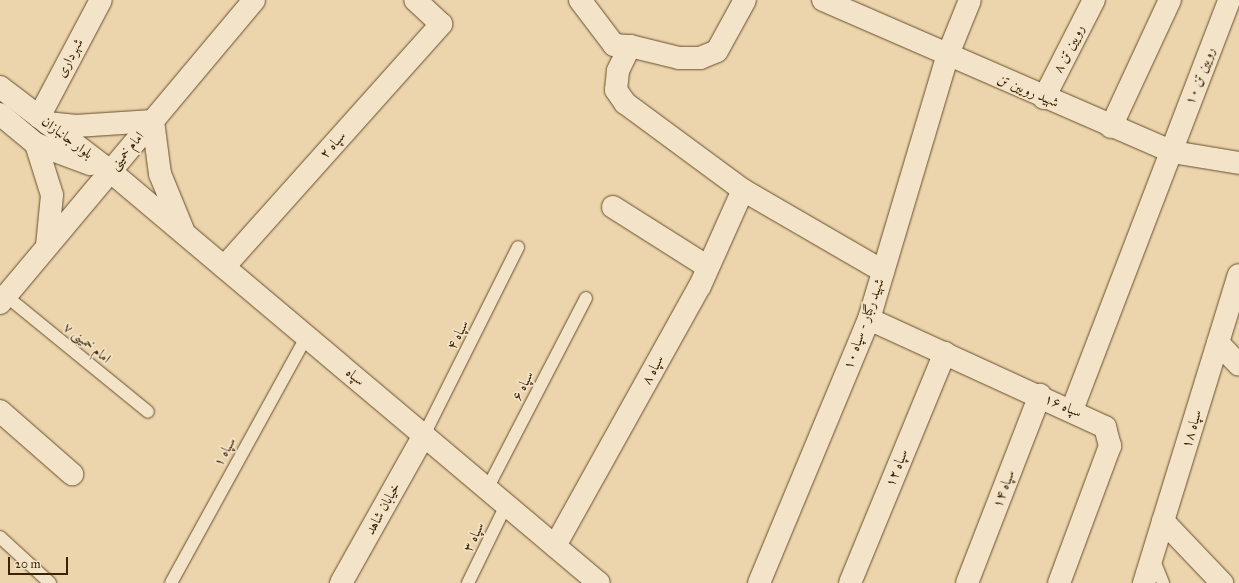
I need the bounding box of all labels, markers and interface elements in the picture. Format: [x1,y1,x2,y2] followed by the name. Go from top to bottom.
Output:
[1050,22,1088,76] street label: رویین تن ۸
[53,36,87,80] street label: شهرداری
[1181,45,1219,107] street label: رویین تن ۱۰
[995,71,1061,111] street label: شهید رویین تن
[38,113,96,163] street label: بلوار جانبازان
[106,128,148,174] street label: امام خمینی
[316,128,350,162] street label: سپاه ۲
[840,276,888,372] street label: شهید رگبار - سپاه ۱۰
[443,317,473,353] street label: سپاه ۴
[60,319,114,367] street label: امام خمینی ۷
[638,352,668,388] street label: سپاه ۸
[342,364,368,390] street label: سپاه
[508,368,538,404] street label: سپاه ۶
[1042,390,1084,422] street label: سپاه ۱۶
[1178,408,1206,450] street label: سپاه ۱۸
[210,434,240,470] street label: سپاه ۱
[882,447,912,489] street label: سپاه ۱۲
[989,468,1019,510] street label: سپاه ۱۴
[362,480,404,538] street label: خیابان شاهد
[460,519,488,555] street label: سپاه ۳
[10,549,70,575] scale bar
[15,557,41,571] text: 20 m

